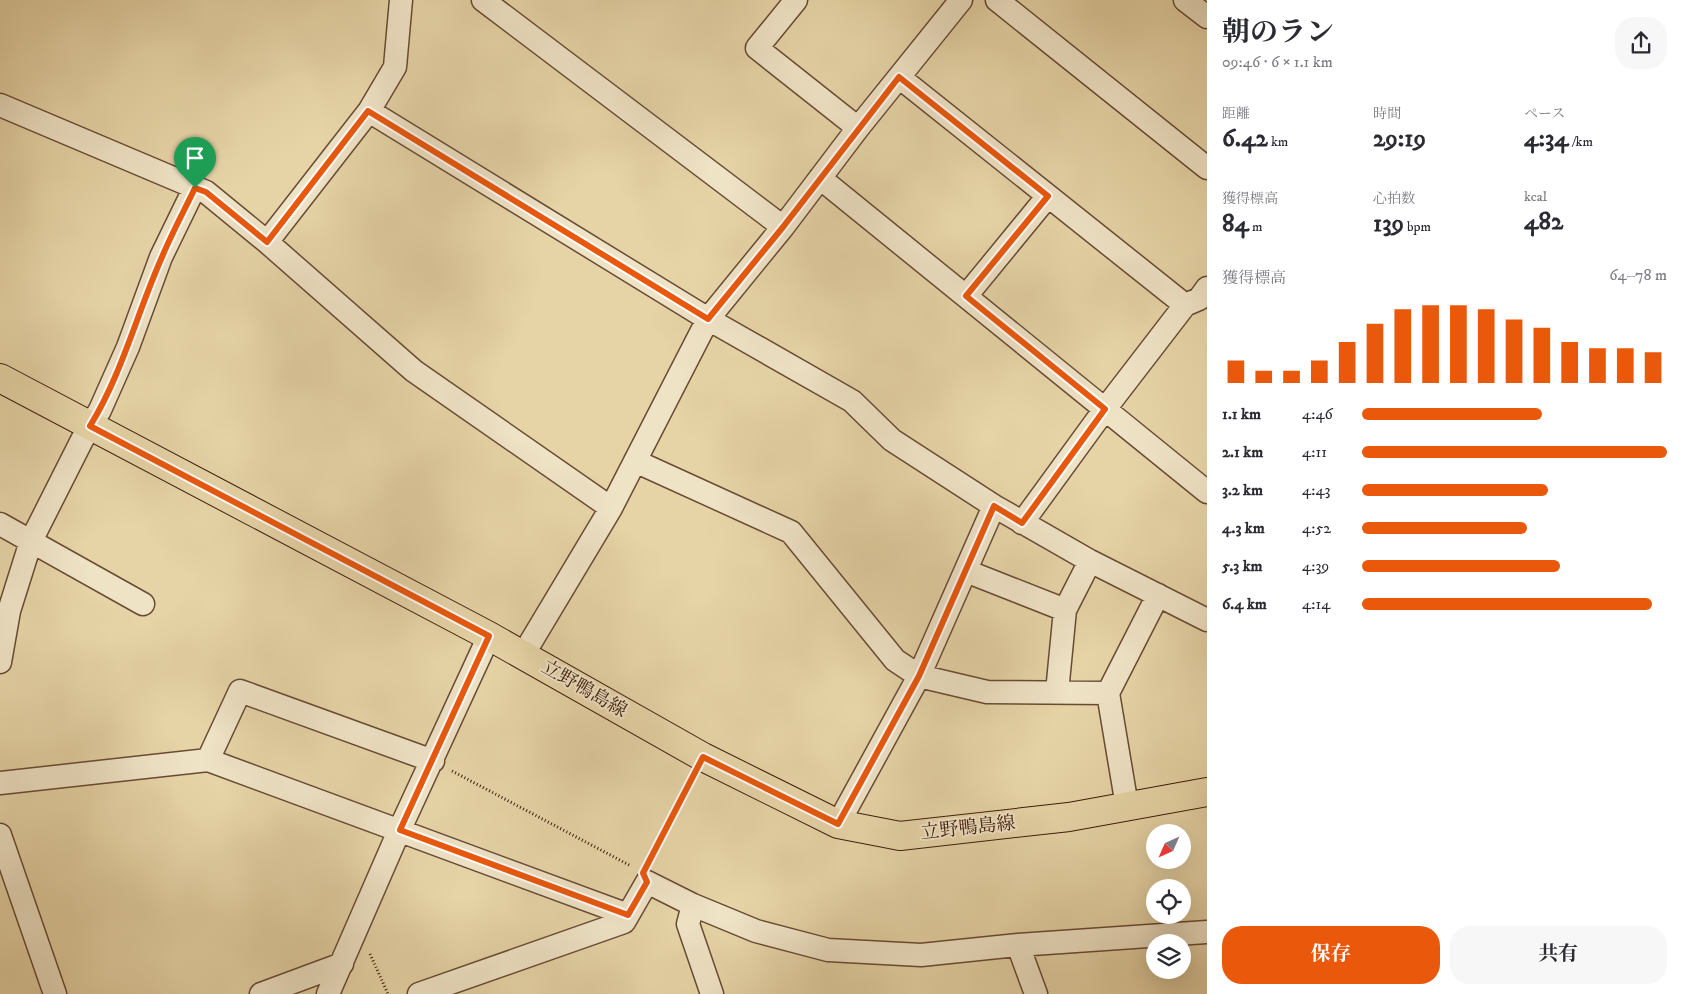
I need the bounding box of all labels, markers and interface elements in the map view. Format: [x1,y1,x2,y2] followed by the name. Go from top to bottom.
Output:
[1222,15,1334,50] text: 朝のラン
[1615,17,1667,69] button: share
[1222,52,1333,72] text: 09:46 · 6 × 1.1 km
[1222,105,1250,123] text: 距離
[1373,105,1401,123] text: 時間
[1524,105,1565,123] text: ペース
[1222,123,1268,154] text: 6.42
[1373,123,1426,154] text: 29:19
[1524,123,1569,154] text: 4:34
[1268,133,1288,151] text: km
[1569,133,1593,151] text: /km
[174,137,216,188] pin
[181,144,209,172] icon: arrive
[1524,188,1547,206] text: kcal
[1222,190,1278,208] text: 獲得標高
[1373,190,1415,208] text: 心拍数
[1524,206,1563,237] text: 482
[1222,208,1249,239] text: 84
[1373,208,1404,239] text: 139
[1249,218,1262,236] text: m
[1404,218,1431,236] text: bpm
[1609,265,1667,285] text: 64–78 m
[1222,268,1286,288] text: 獲得標高
[1222,404,1261,424] text: 1.1 km
[1302,404,1333,424] text: 4:46
[1222,442,1263,462] text: 2.1 km
[1302,442,1327,462] text: 4:11
[1222,480,1263,500] text: 3.2 km
[1302,480,1331,500] text: 4:43
[1222,518,1265,538] text: 4.3 km
[1302,518,1331,538] text: 4:52
[1222,556,1263,576] text: 5.3 km
[1302,556,1329,576] text: 4:39
[1222,594,1267,614] text: 6.4 km
[1302,594,1330,614] text: 4:14
[537,655,631,723] street label: 立野鴨島線
[920,812,1016,844] street label: 立野鴨島線
[1146,824,1191,869] north arrow
[1146,824,1191,979] map controls
[1146,879,1191,924] button: locate
[1222,926,1440,984] button: 保存
[1450,926,1667,984] button: 共有
[1146,934,1191,979] button: layers

